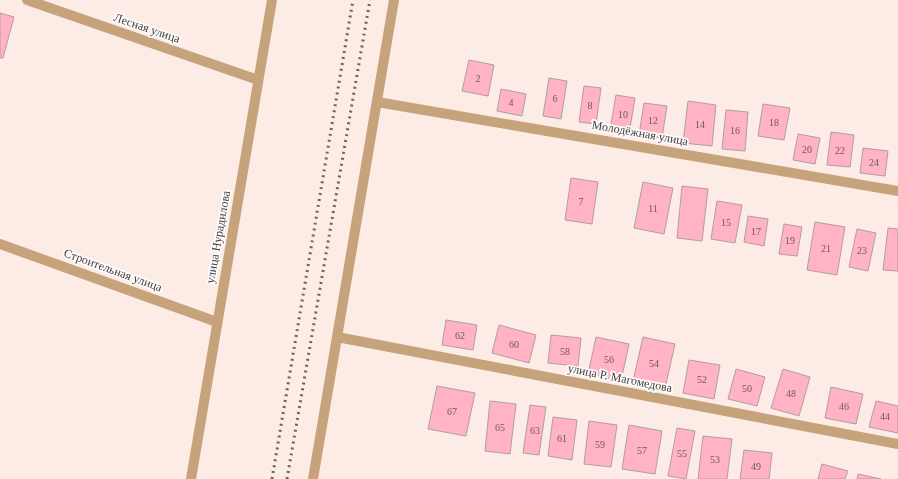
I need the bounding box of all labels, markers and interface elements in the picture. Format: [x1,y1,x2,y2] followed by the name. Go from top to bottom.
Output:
[112,10,182,46] street label: Лесная улица
[476,73,481,84] house number: 2
[553,93,558,104] house number: 6
[509,97,514,108] house number: 4
[588,100,593,111] house number: 8
[618,109,628,120] house number: 10
[648,115,658,126] house number: 12
[769,117,779,128] house number: 18
[591,118,690,148] street label: Молодёжная улица
[695,119,705,130] house number: 14
[730,125,740,136] house number: 16
[802,144,812,155] house number: 20
[835,145,845,156] house number: 22
[869,157,879,168] house number: 24
[203,189,233,284] street label: улица Нурадилова
[579,196,584,207] house number: 7
[648,203,658,214] house number: 11
[721,217,731,228] house number: 15
[751,226,761,237] house number: 17
[785,235,795,246] house number: 19
[821,243,831,254] house number: 21
[857,245,867,256] house number: 23
[62,246,165,295] street label: Строительная улица
[455,330,465,341] house number: 62
[509,339,519,350] house number: 60
[560,346,570,357] house number: 58
[604,354,614,365] house number: 56
[649,358,659,369] house number: 54
[567,361,674,395] street label: улица Р. Магомедова
[697,374,707,385] house number: 52
[742,383,752,394] house number: 50
[786,388,796,399] house number: 48
[839,401,849,412] house number: 46
[447,406,457,417] house number: 67
[880,411,890,422] house number: 44
[495,422,505,433] house number: 65
[530,425,540,436] house number: 63
[557,433,567,444] house number: 61
[595,439,605,450] house number: 59
[637,445,647,456] house number: 57
[677,448,687,459] house number: 55
[710,454,720,465] house number: 53
[751,461,761,472] house number: 49

